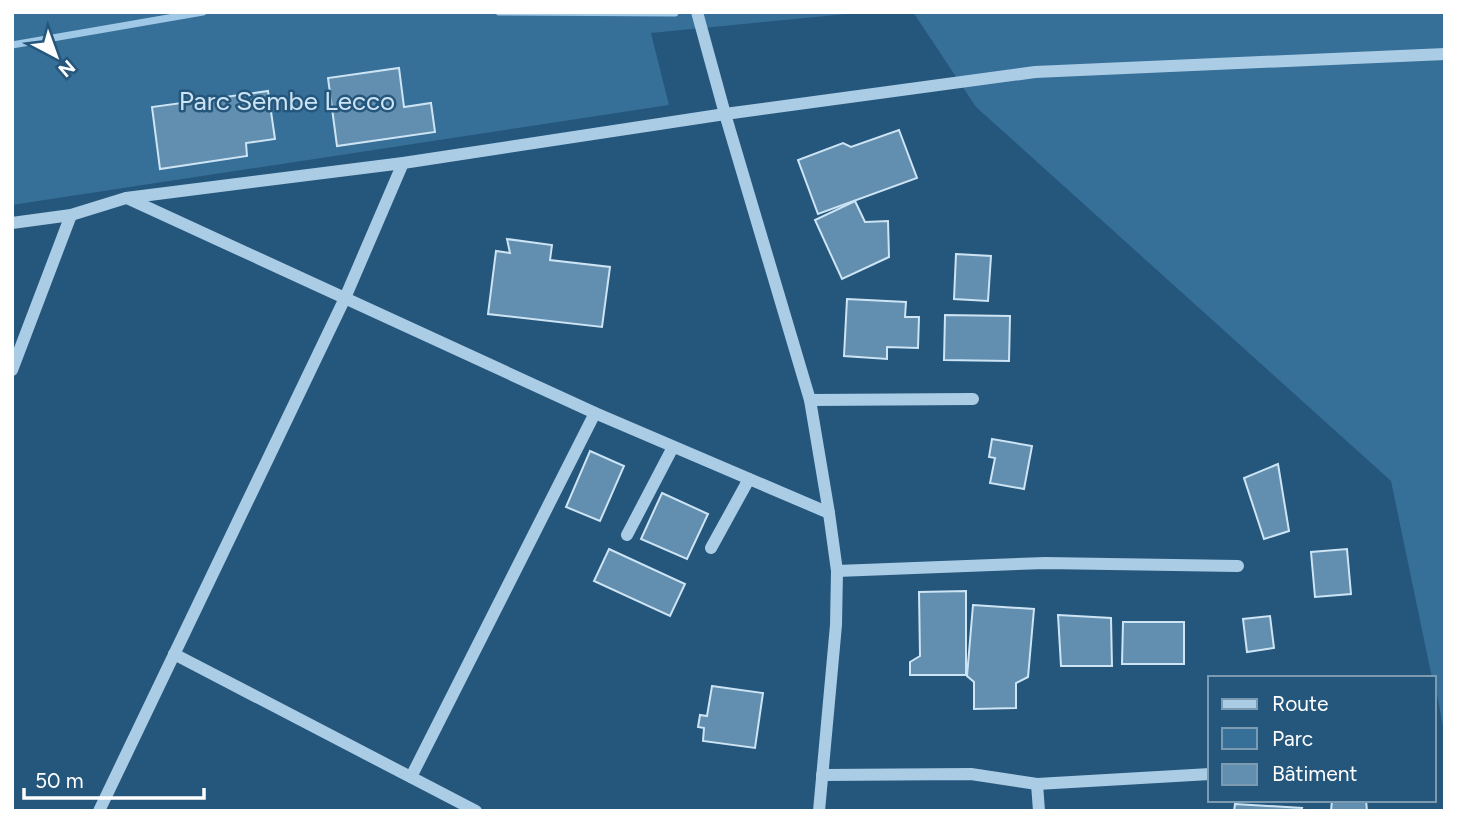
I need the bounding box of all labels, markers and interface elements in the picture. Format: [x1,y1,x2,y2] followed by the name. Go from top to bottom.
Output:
[21,21,91,91] north arrow
[54,55,80,82] text: N
[179,85,395,117] park label: Parc Sembe Lecco
[1208,676,1436,802] legend
[1272,691,1328,716] text: Route
[1272,726,1313,751] text: Parc
[24,756,205,800] scale bar
[1272,761,1357,786] text: Bâtiment
[35,768,84,793] text: 50 m

